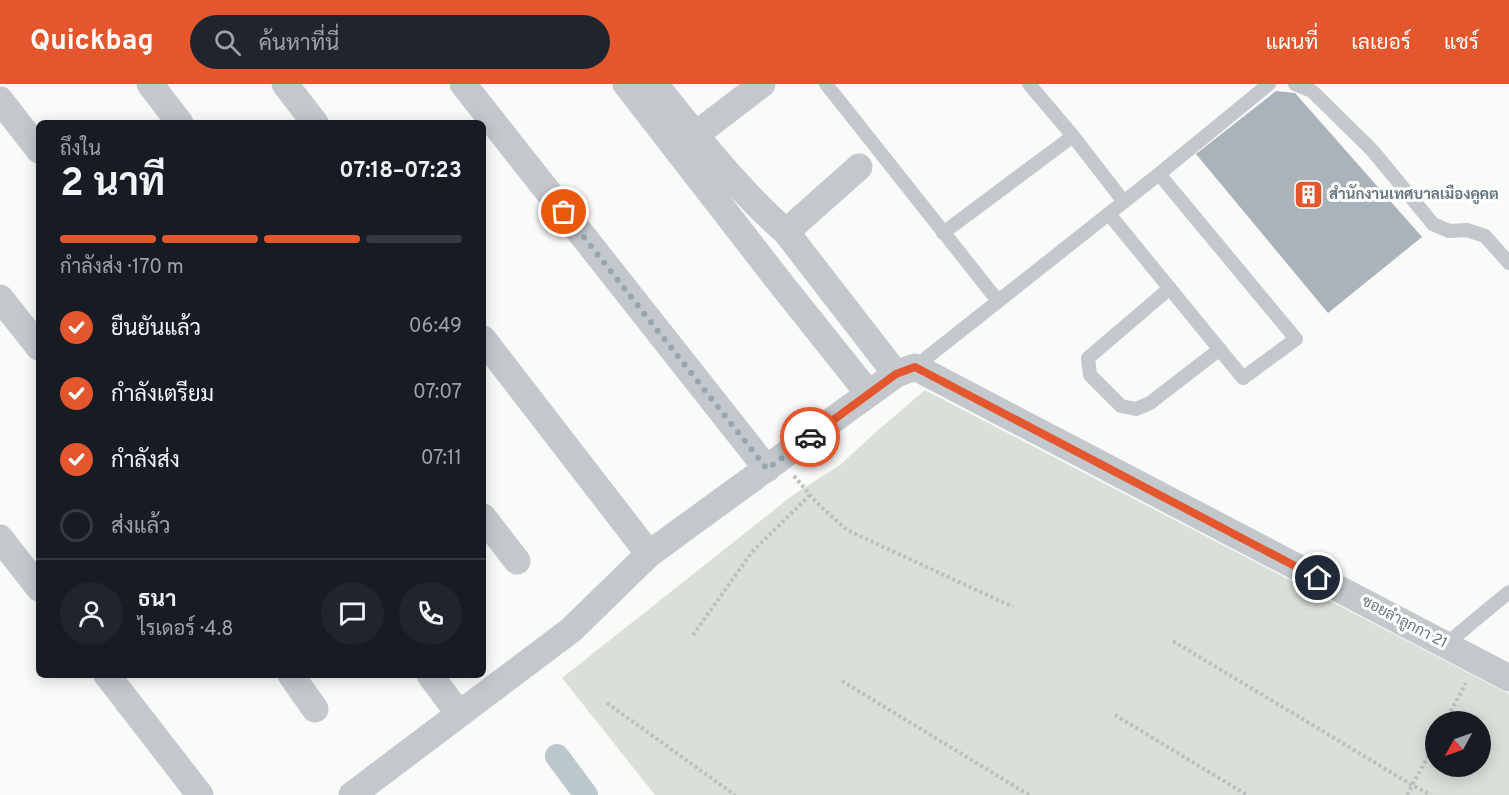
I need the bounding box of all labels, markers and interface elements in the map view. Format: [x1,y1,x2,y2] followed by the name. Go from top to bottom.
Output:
[190,15,610,69] search box
[30,24,154,60] text: Quickbag
[211,26,244,59] icon: search
[1266,30,1318,57] text: แผนที่
[1351,30,1411,57] text: เลเยอร์
[1444,30,1479,57] text: แชร์
[259,31,339,58] text: ค้นหาที่นี่
[60,137,101,163] text: ถึงใน
[339,158,462,185] text: 07:18–07:23
[60,161,165,210] text: 2 นาที
[1292,179,1324,211] building icon: สำนักงานเทศบาลเมืองคูคต
[1329,184,1499,205] place label: สำนักงานเทศบาลเมืองคูคต
[538,186,589,237] pin
[547,195,580,228] icon: bag
[60,255,184,281] text: กำลังส่ง · 170 m
[60,311,93,344] icon: check
[409,314,462,340] text: 06:49
[111,316,201,343] text: ยืนยันแล้ว
[60,377,93,410] icon: check
[413,380,462,406] text: 07:07
[111,382,214,409] text: กำลังเตรียม
[780,407,840,467] courier
[794,421,827,454] icon: car
[60,443,93,476] icon: check
[421,446,462,472] text: 07:11
[111,448,180,475] text: กำลังส่ง
[111,514,171,541] text: ส่งแล้ว
[1292,552,1343,603] pin
[1301,561,1334,594] icon: home
[60,582,123,645] button: person
[321,582,384,645] button: chat
[399,582,462,645] button: phone
[138,587,176,614] text: ธนา
[1358,592,1450,653] street label: ซอยลำลูกกา 21
[138,617,233,643] text: ไรเดอร์ · 4.8
[1425,711,1491,777] north arrow
[1425,711,1491,777] map controls

